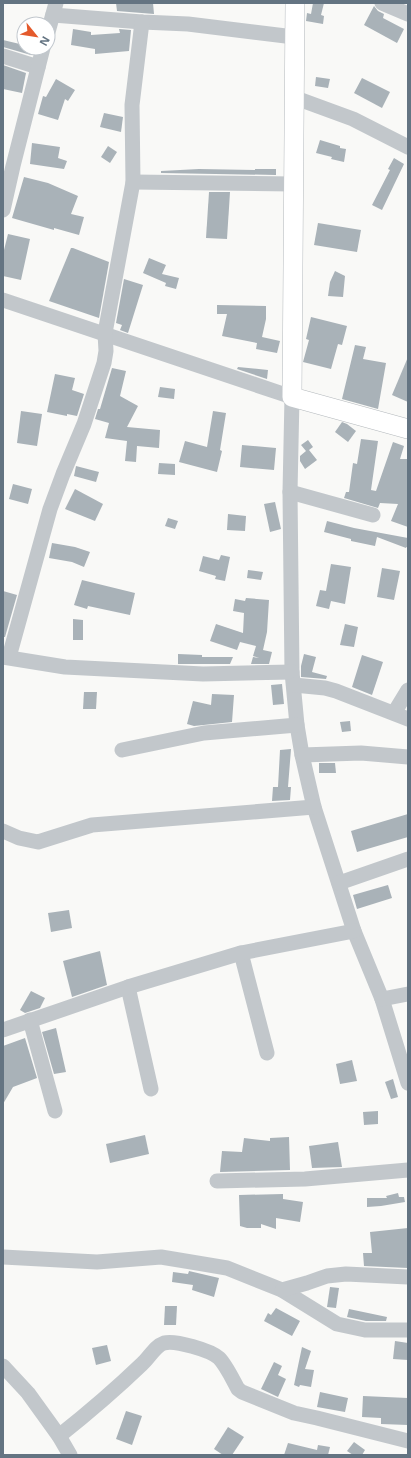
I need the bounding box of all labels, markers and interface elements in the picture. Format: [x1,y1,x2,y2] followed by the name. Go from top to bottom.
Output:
[16,16,56,56] north arrow
[36,34,54,49] text: N

